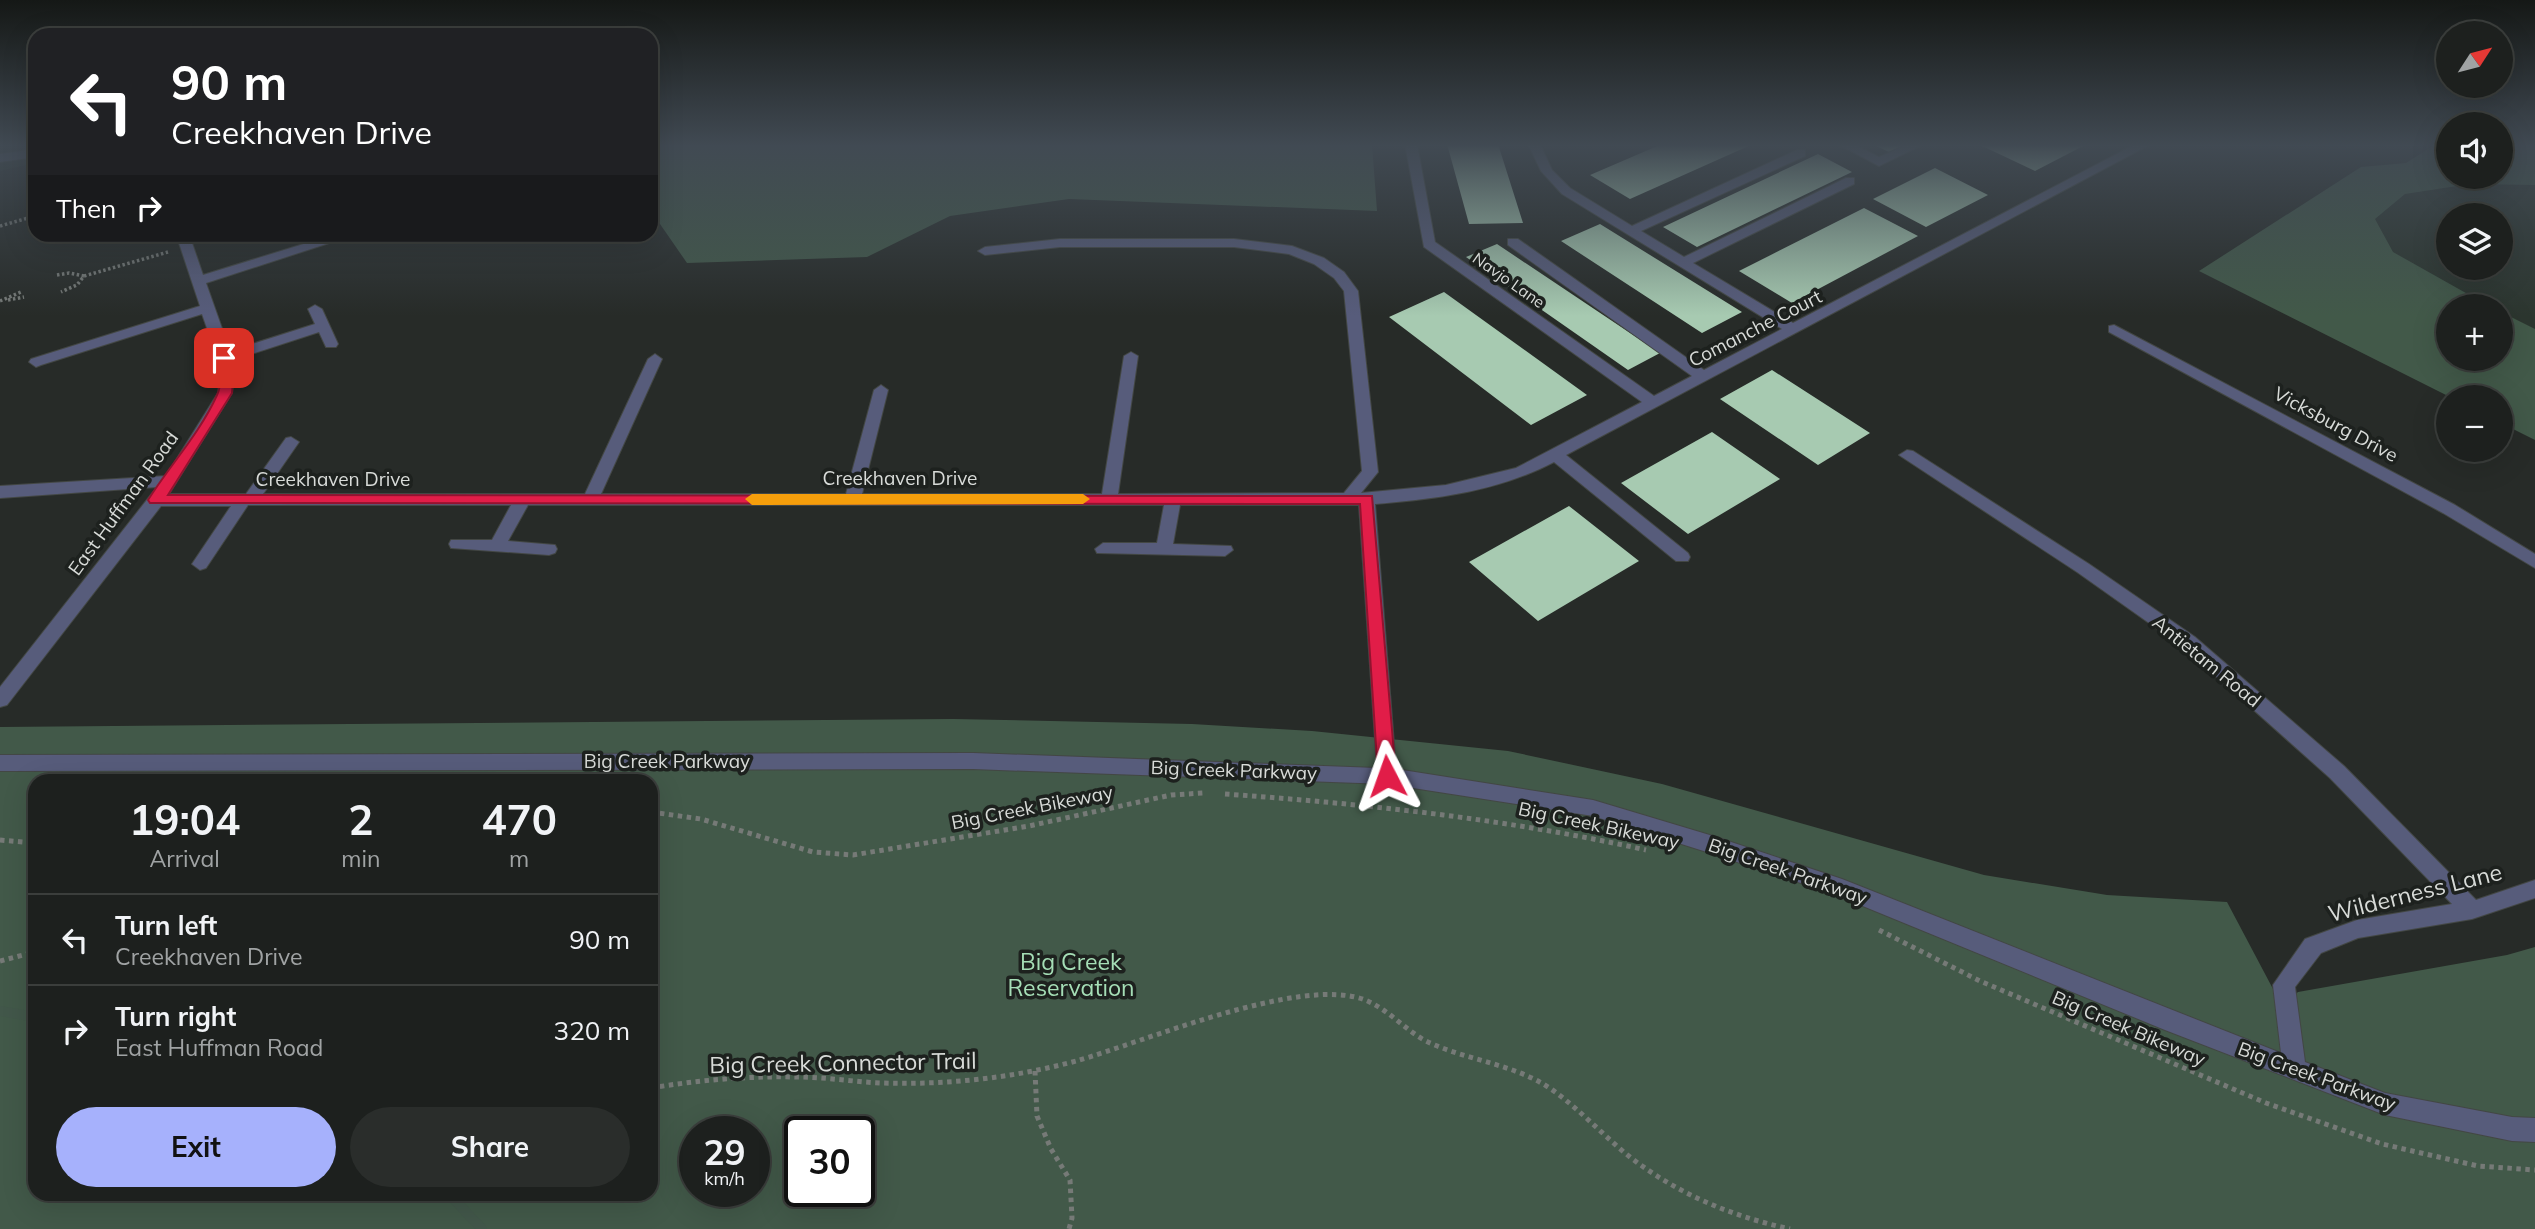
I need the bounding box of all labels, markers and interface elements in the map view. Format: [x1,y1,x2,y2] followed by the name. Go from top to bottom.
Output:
[2436,21,2513,98] north arrow
[2436,21,2513,462] map controls
[171,51,287,112] text: 90 m
[56,56,147,147] icon: left
[171,112,432,152] text: Creekhaven Drive
[2436,112,2513,189] button: sound
[130,189,168,227] icon: right
[56,192,116,225] text: Then
[2436,203,2513,280] button: layers
[1469,248,1549,312] street label: Navjo Lane
[1684,284,1826,372] street label: Comanche Court
[2436,294,2513,371] button: +
[194,328,254,388] pin
[205,339,243,377] icon: arrive
[2270,381,2402,467] street label: Vicksburg Drive
[2436,385,2513,462] button: −
[63,426,183,580] street label: East Huffman Road
[823,466,977,490] street label: Creekhaven Drive
[256,467,410,491] street label: Creekhaven Drive
[2148,610,2266,712] street label: Antietam Road
[1350,739,1424,813] position arrow
[584,749,750,773] street label: Big Creek Parkway
[1150,755,1318,785] street label: Big Creek Parkway
[949,780,1115,834] street label: Big Creek Bikeway
[129,793,240,846] text: 19:04
[348,793,373,846] text: 2
[481,793,557,846] text: 470
[1516,796,1682,854] street label: Big Creek Bikeway
[1705,833,1871,909] street label: Big Creek Parkway
[149,844,220,873] text: Arrival
[341,844,380,873] text: min
[509,844,529,873] text: m
[2325,857,2505,928] street label: Wilderness Lane
[115,909,217,942] text: Turn left
[56,921,94,959] icon: left
[569,923,630,956] text: 90 m
[115,942,303,971] text: Creekhaven Drive
[1007,947,1135,1002] park label: Big Creek Reservation
[2049,985,2209,1071] street label: Big Creek Bikeway
[115,1000,236,1033] text: Turn right
[56,1012,94,1050] icon: right
[554,1014,630,1047] text: 320 m
[115,1033,323,1062] text: East Huffman Road
[2235,1036,2399,1116] street label: Big Creek Parkway
[709,1046,977,1079] street label: Big Creek Connector Trail
[56,1107,336,1187] button: Exit
[350,1107,630,1187] button: Share
[784,1116,875,1207] speed limit sign: 30
[703,1130,746,1174] text: 29
[704,1167,745,1190] text: km/h

